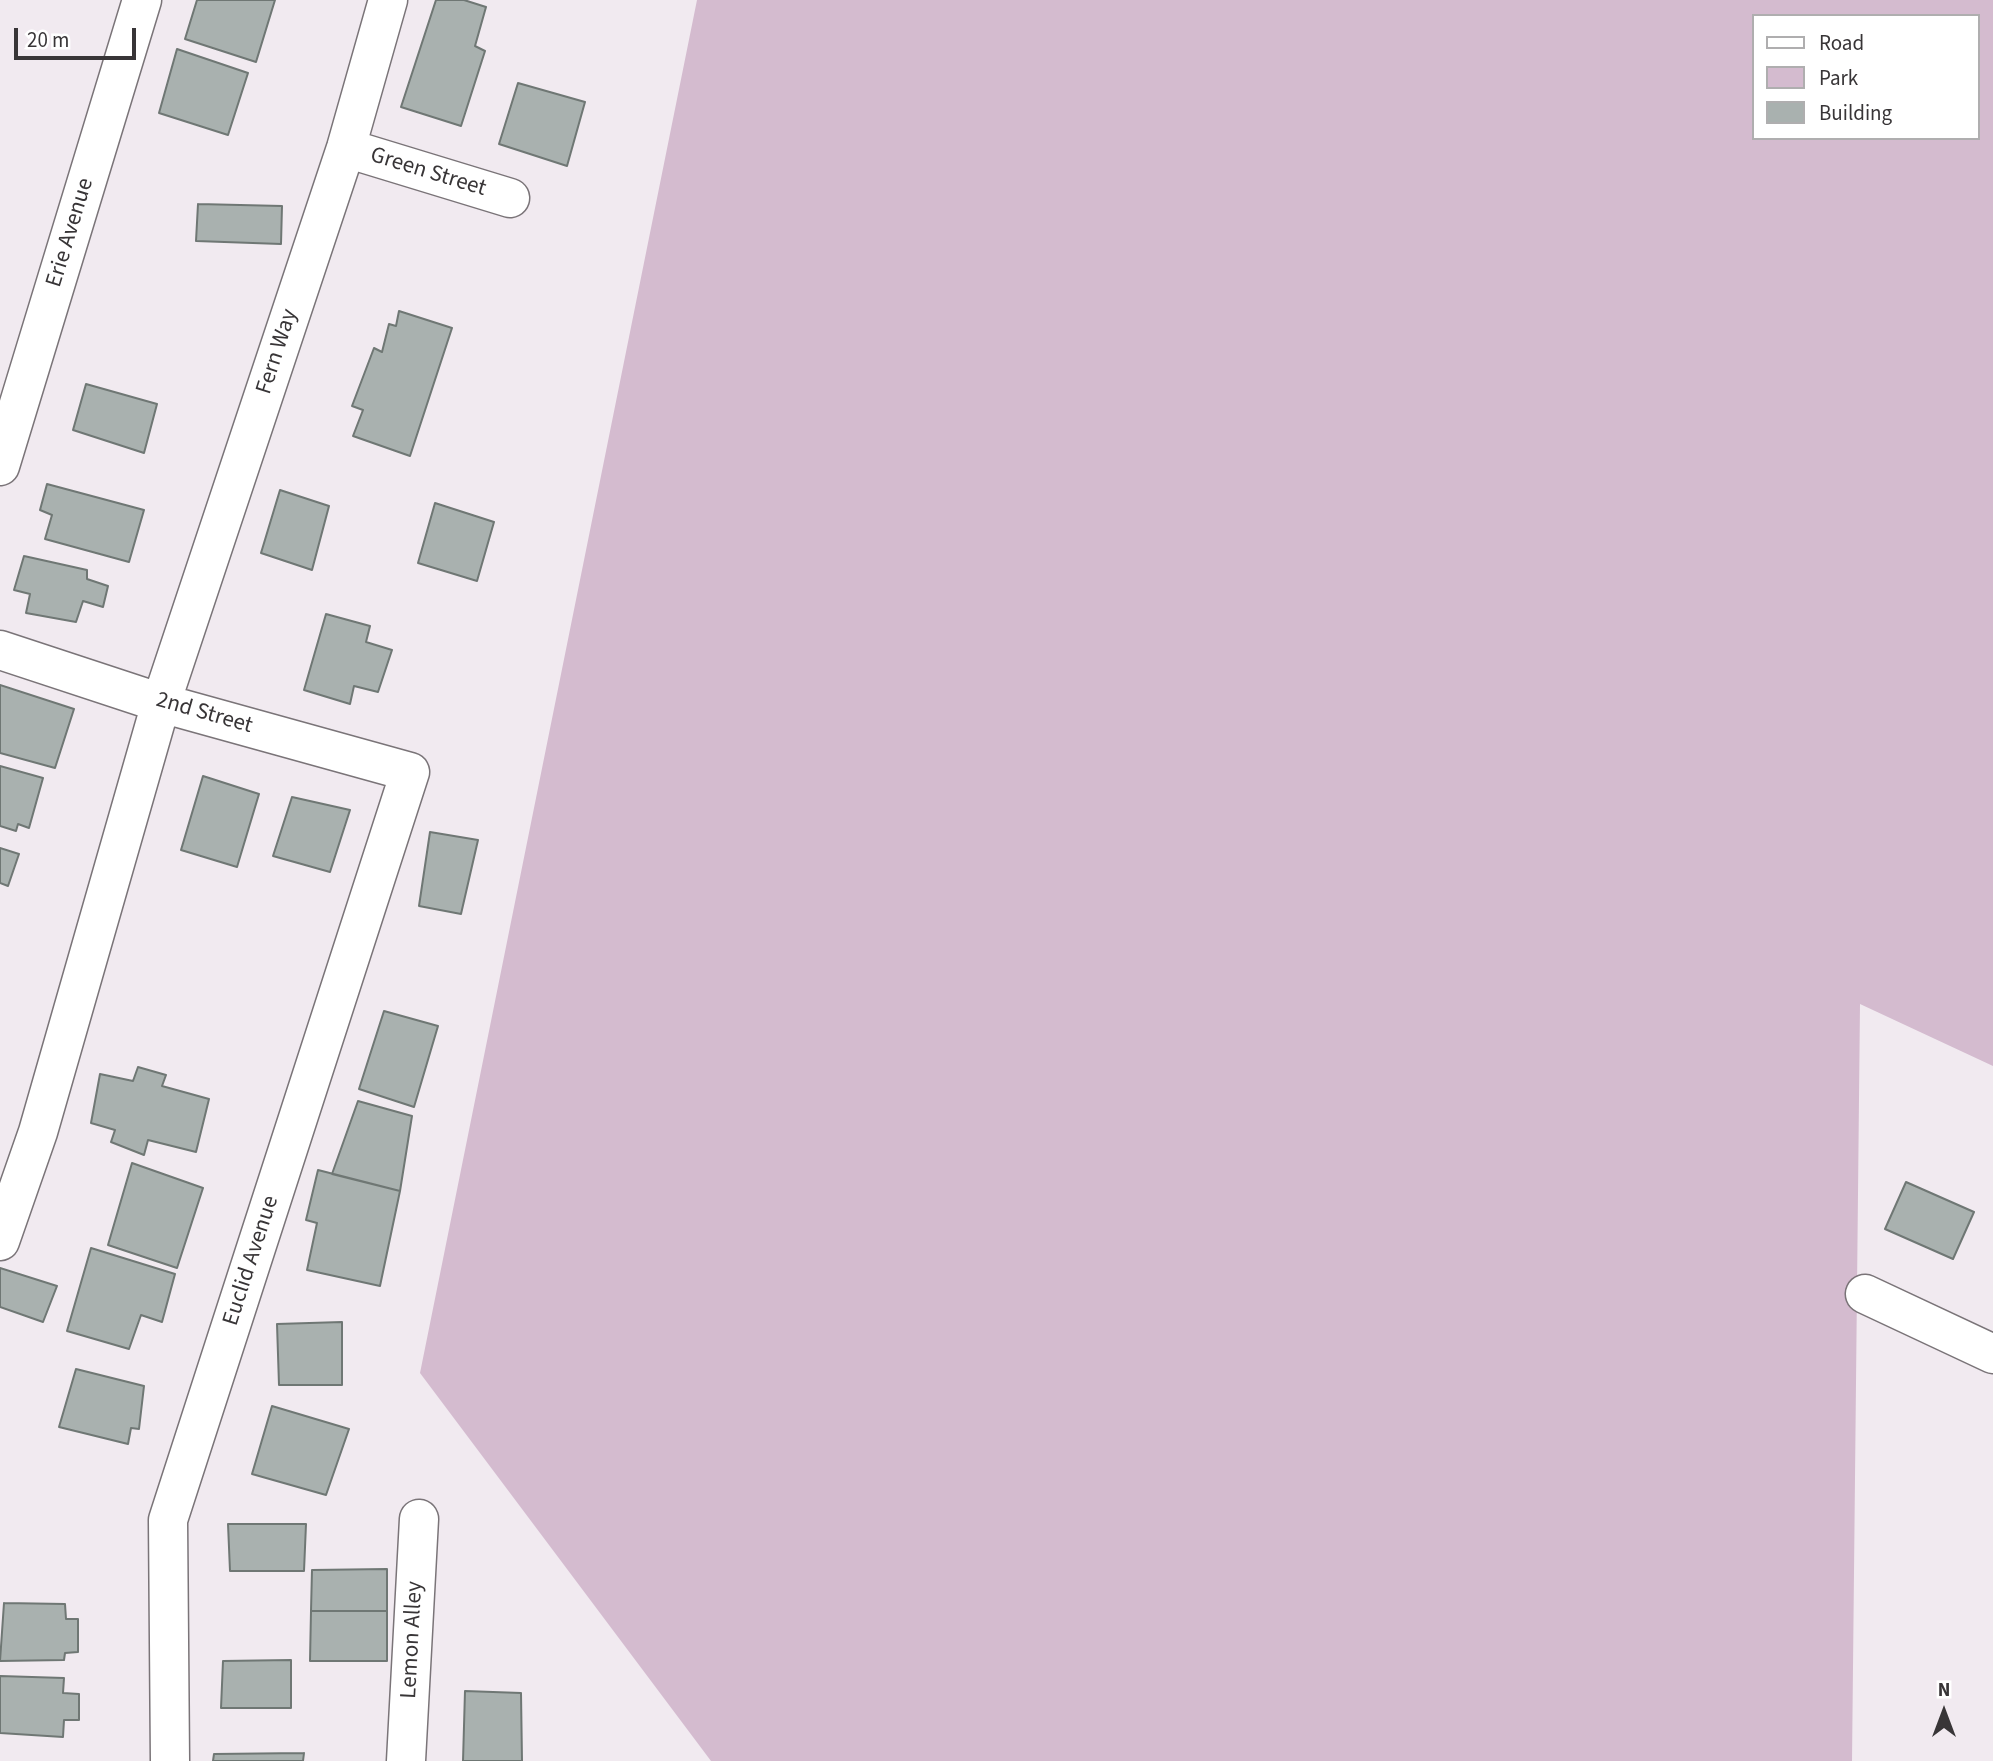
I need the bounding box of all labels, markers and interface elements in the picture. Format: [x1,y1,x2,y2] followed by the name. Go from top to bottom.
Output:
[18,14,140,58] scale bar
[1752,14,1979,140] legend
[27,25,69,55] text: 20 m
[1819,28,1864,58] text: Road
[1819,63,1858,93] text: Park
[1819,98,1892,128] text: Building
[367,142,489,204] street label: Green Street
[41,175,101,291] street label: Erie Avenue
[251,306,305,398] street label: Fern Way
[153,687,255,741] street label: 2nd Street
[218,1193,286,1329] street label: Euclid Avenue
[396,1581,430,1699] street label: Lemon Alley
[1909,1677,1979,1747] north arrow
[1938,1677,1950,1704] text: N

